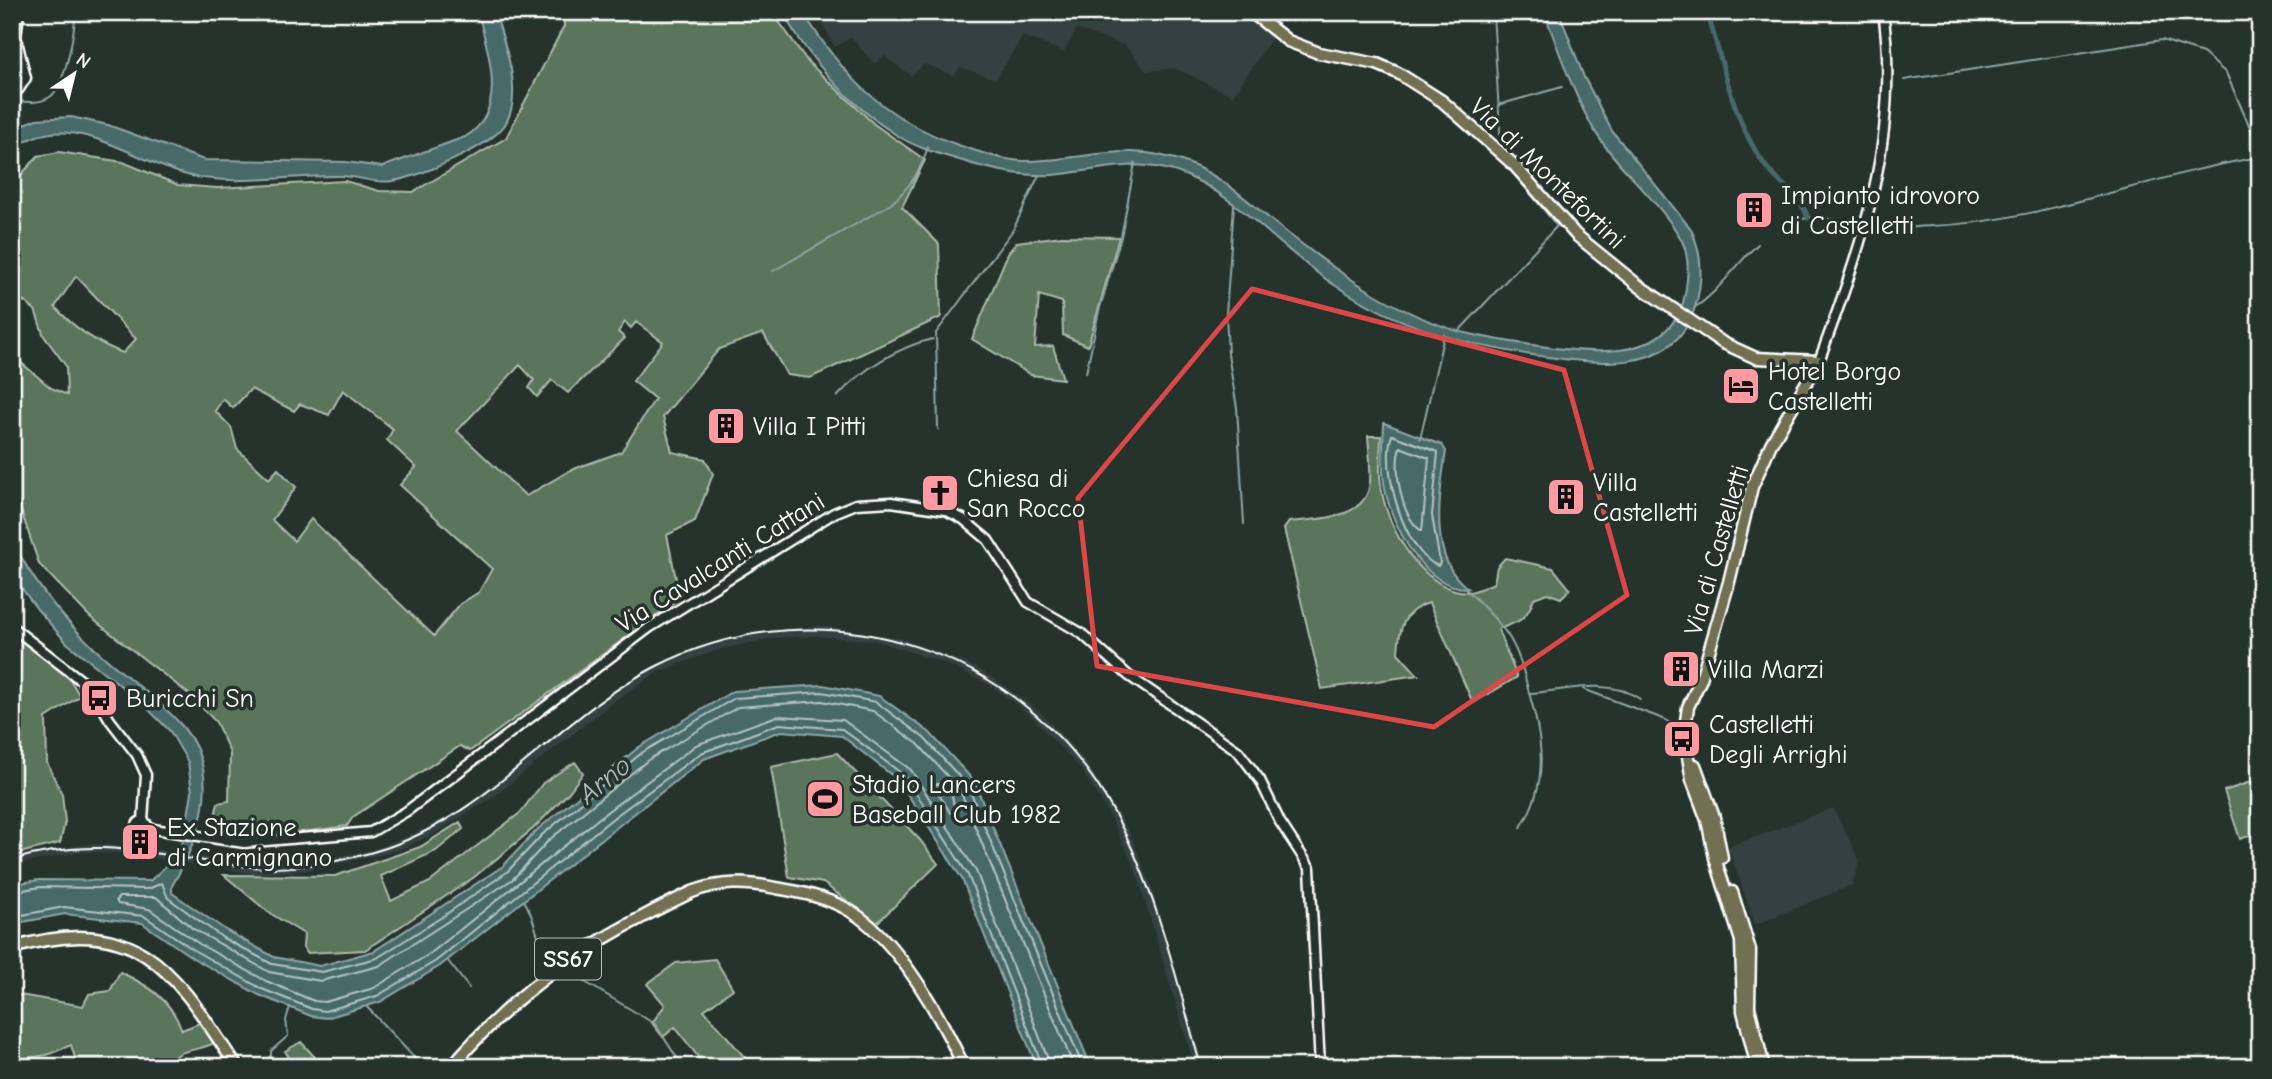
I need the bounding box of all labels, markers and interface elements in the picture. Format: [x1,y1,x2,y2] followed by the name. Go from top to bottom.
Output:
[38,38,108,108] north arrow
[72,48,95,73] text: N
[1463,92,1631,256] street label: Via di Montefortini
[1781,181,1980,241] place label: Impianto idrovoro di Castelletti
[1733,189,1775,231] building icon: Impianto idrovoro di Castelletti
[1768,357,1901,417] place label: Hotel Borgo Castelletti
[1720,365,1762,407] hotel icon: Hotel Borgo Castelletti
[705,405,747,447] building icon: Villa I Pitti
[753,412,866,442] place label: Villa I Pitti
[1678,462,1756,639] street label: Via di Castelletti
[967,464,1086,524] place label: Chiesa di San Rocco
[1593,468,1698,528] place label: Villa Castelletti
[919,472,961,514] church icon: Chiesa di San Rocco
[1545,476,1587,518] building icon: Villa Castelletti
[611,486,830,639] street label: Via Cavalcanti Cattani
[1660,648,1702,690] building icon: Villa Marzi
[1708,655,1824,685] place label: Villa Marzi
[78,677,120,719] bus stop icon: Buricchi Sn
[126,684,254,714] place label: Buricchi Sn
[1709,710,1848,770] place label: Castelletti Degli Arrighi
[1661,718,1703,760] bus stop icon: Castelletti Degli Arrighi
[571,749,637,811] water label: Arno
[852,770,1061,830] place label: Stadio Lancers Baseball Club 1982
[804,778,846,820] sports icon: Stadio Lancers Baseball Club 1982
[167,813,332,873] place label: Ex Stazione di Carmignano
[119,821,161,863] building icon: Ex Stazione di Carmignano
[535,939,601,979] road number: SS67

